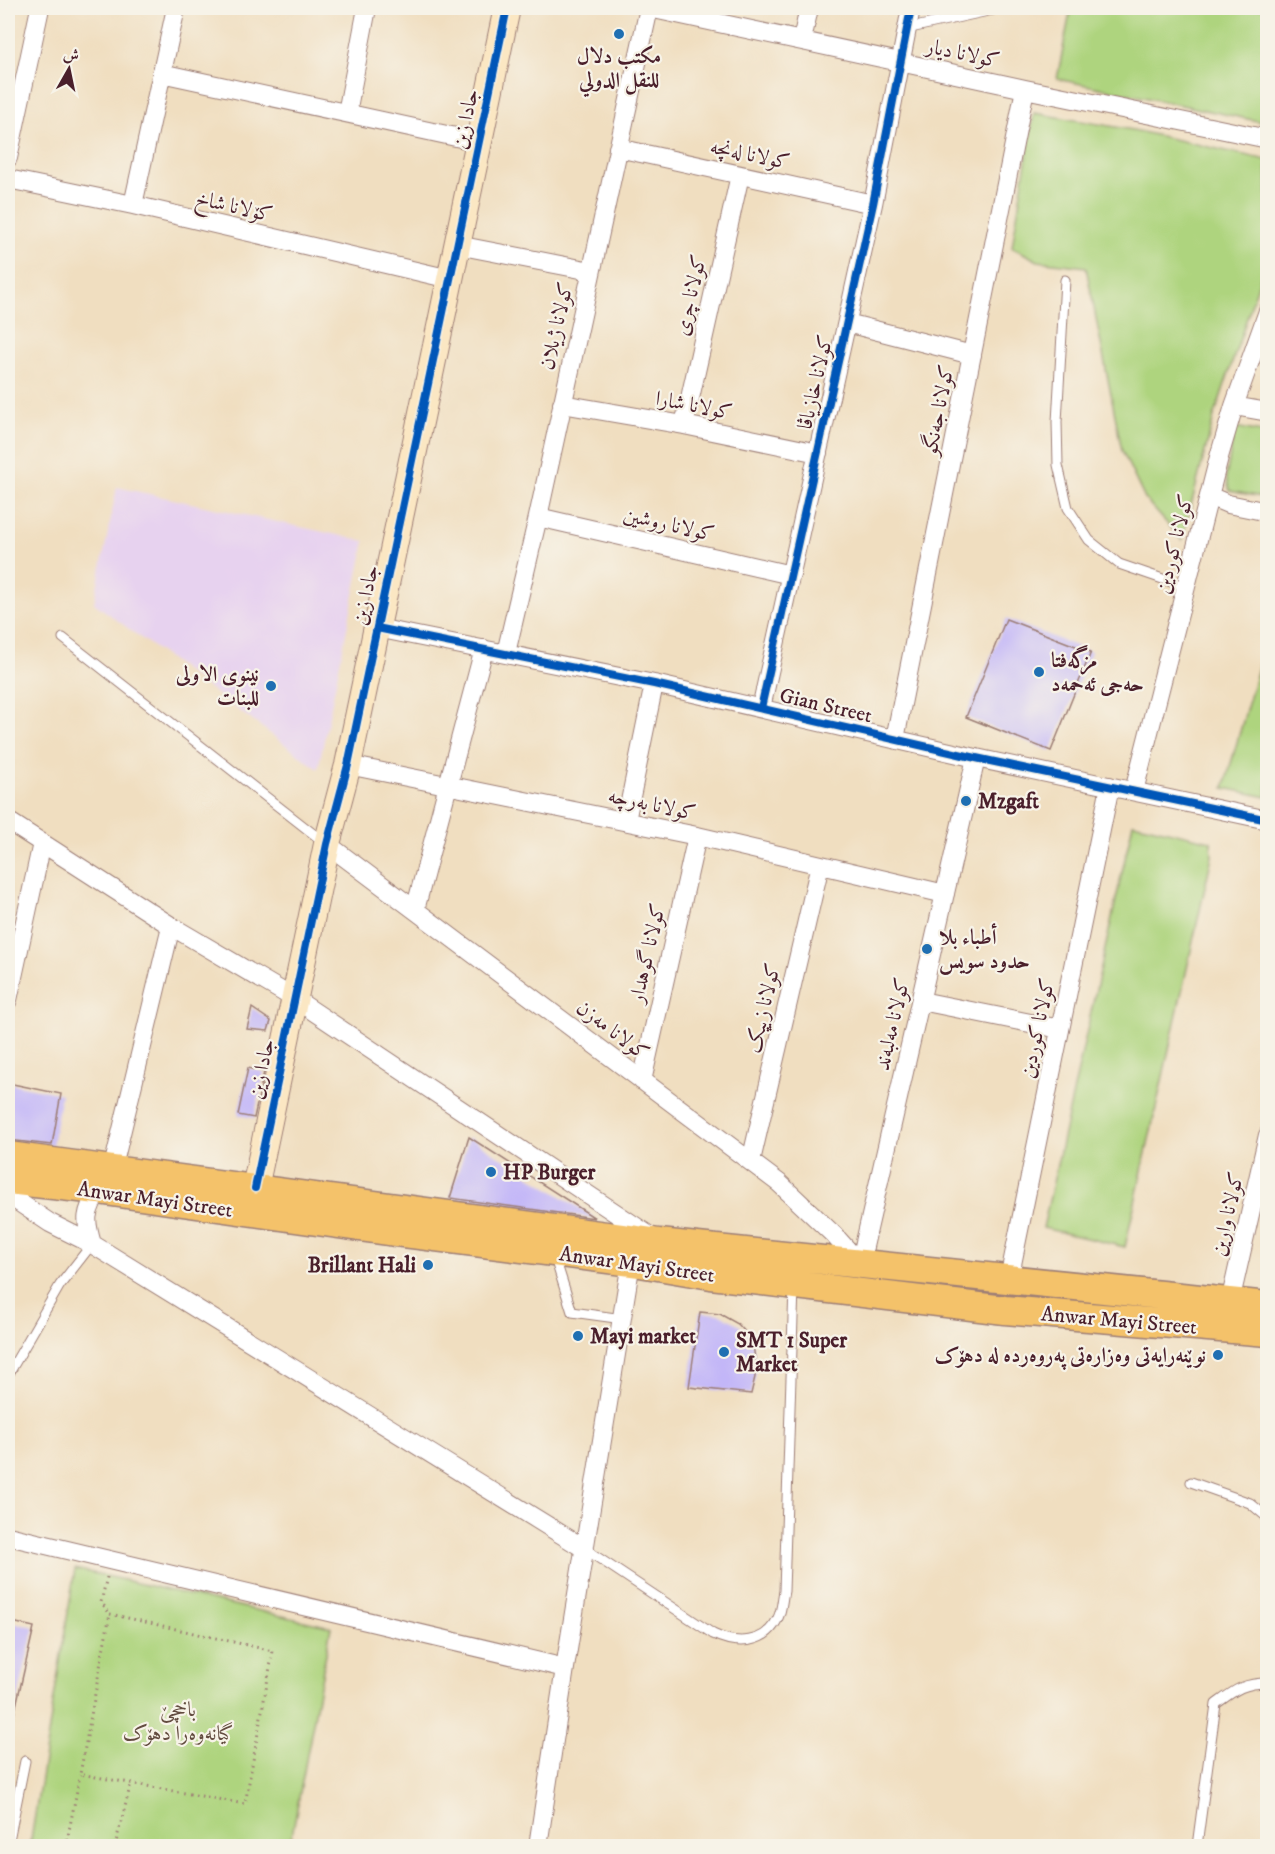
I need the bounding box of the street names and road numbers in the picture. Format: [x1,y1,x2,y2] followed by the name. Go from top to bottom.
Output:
[922,33,1002,74] street label: کولانا دیار
[447,87,485,152] street label: جادا زین
[708,134,792,176] street label: کولانا لەنچە
[191,185,275,233] street label: کۆلانا شاخ
[669,252,713,338] street label: کولانا چری
[534,280,580,373] street label: کولانا ژیلان
[792,332,839,432] street label: کولانا خازیاڤا
[916,362,961,460] street label: کولانا جەنگو
[653,386,734,426] street label: کولانا شارا
[1150,492,1200,597] street label: کولانا کوردین
[621,502,717,548] street label: کولانا روشین
[347,563,385,628] street label: جادا زین
[777,683,875,729] street label: Gian Street
[606,783,698,827] street label: کولانا بەرچە
[623,901,672,1007] street label: کولانا گوهدار
[741,961,787,1056] street label: کولانا زیپک
[870,975,916,1073] street label: کولانا مەلبەند
[1015,976,1061,1081] street label: کولانا کوردین
[571,995,654,1067] street label: کولانا مەزن
[243,1037,281,1102] street label: جادا زین
[1206,1170,1250,1259] street label: کولانا وارین
[76,1176,234,1224] street label: Anwar Mayi Street
[558,1241,716,1289] street label: Anwar Mayi Street
[1040,1301,1198,1341] street label: Anwar Mayi Street

